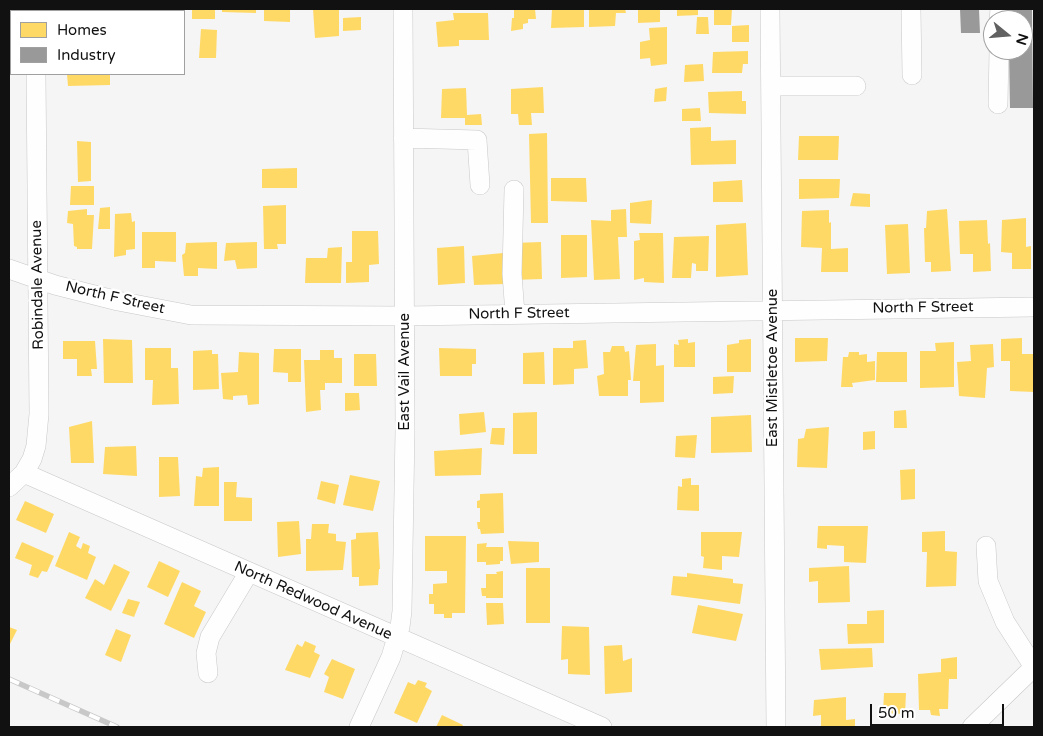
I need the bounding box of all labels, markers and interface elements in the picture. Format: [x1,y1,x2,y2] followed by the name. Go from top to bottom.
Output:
[10,10,185,75] legend
[983,10,1033,60] north arrow
[57,21,107,39] text: Homes
[1012,31,1032,47] text: N
[57,46,116,64] text: Industry
[28,220,48,350] street label: Robindale Avenue
[64,278,166,318] street label: North F Street
[764,289,782,447] street label: East Mistletoe Avenue
[872,298,974,318] street label: North F Street
[468,304,570,324] street label: North F Street
[396,313,414,431] street label: East Vail Avenue
[231,558,395,644] street label: North Redwood Avenue
[873,694,1007,726] scale bar
[878,704,915,722] text: 50 m

